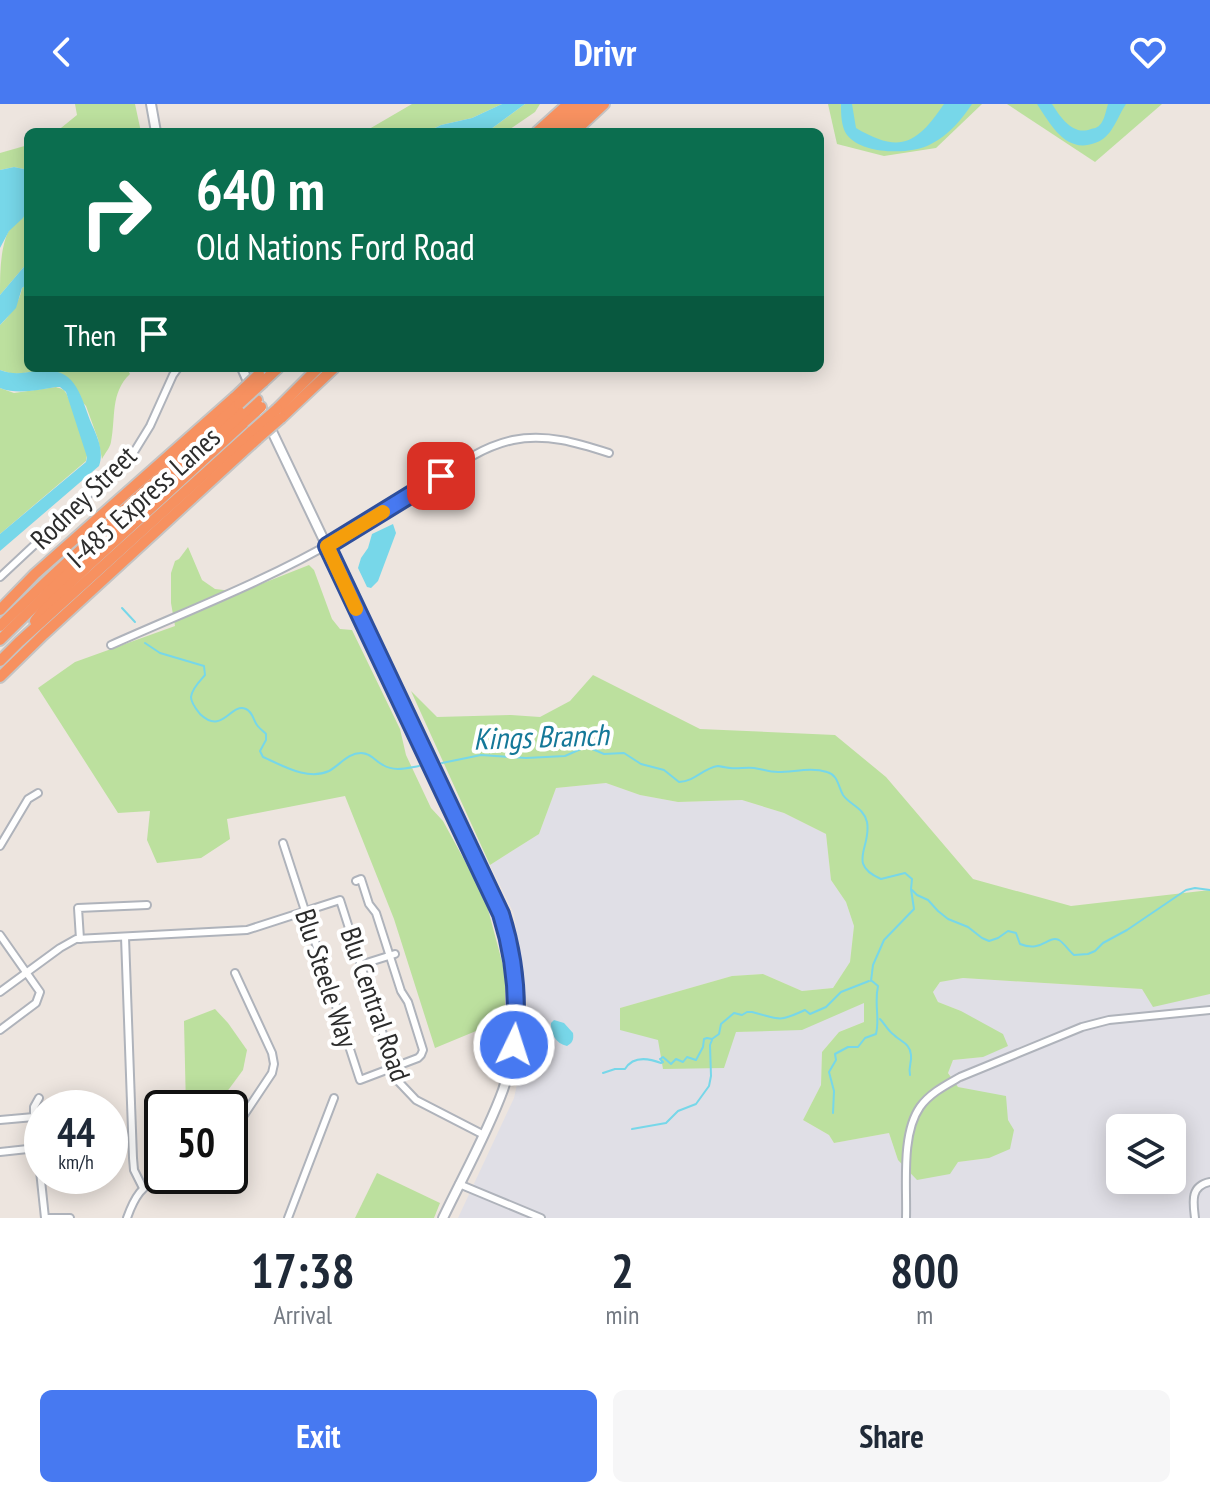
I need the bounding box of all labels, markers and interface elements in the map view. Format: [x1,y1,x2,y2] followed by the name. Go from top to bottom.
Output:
[574,29,636,76] text: Drivr
[40,30,84,74] icon: back
[1126,30,1170,74] icon: heart
[196,153,325,225] text: 640 m
[64,160,168,264] icon: right
[196,223,475,270] text: Old Nations Ford Road
[132,312,176,356] icon: arrive
[64,315,116,354] text: Then
[59,418,227,576] street label: I-485 Express Lanes
[22,437,144,557] street label: Rodney Street
[407,442,475,510] pin
[419,454,463,498] icon: arrive
[473,714,611,758] water label: Kings Branch
[287,904,367,1052] street label: Blu Steele Way
[332,922,420,1086] street label: Blu Central Road
[472,1003,556,1087] position arrow
[144,1090,248,1194] speed limit sign: 50
[57,1106,95,1158] text: 44
[1106,1114,1186,1194] map controls
[1106,1114,1186,1194] button: layers
[58,1149,94,1175] text: km/h
[251,1239,355,1301] text: 17:38
[611,1239,634,1301] text: 2
[890,1239,959,1301] text: 800
[273,1298,332,1331] text: Arrival
[605,1298,639,1331] text: min
[916,1298,933,1331] text: m
[40,1390,597,1482] button: Exit
[613,1390,1170,1482] button: Share

